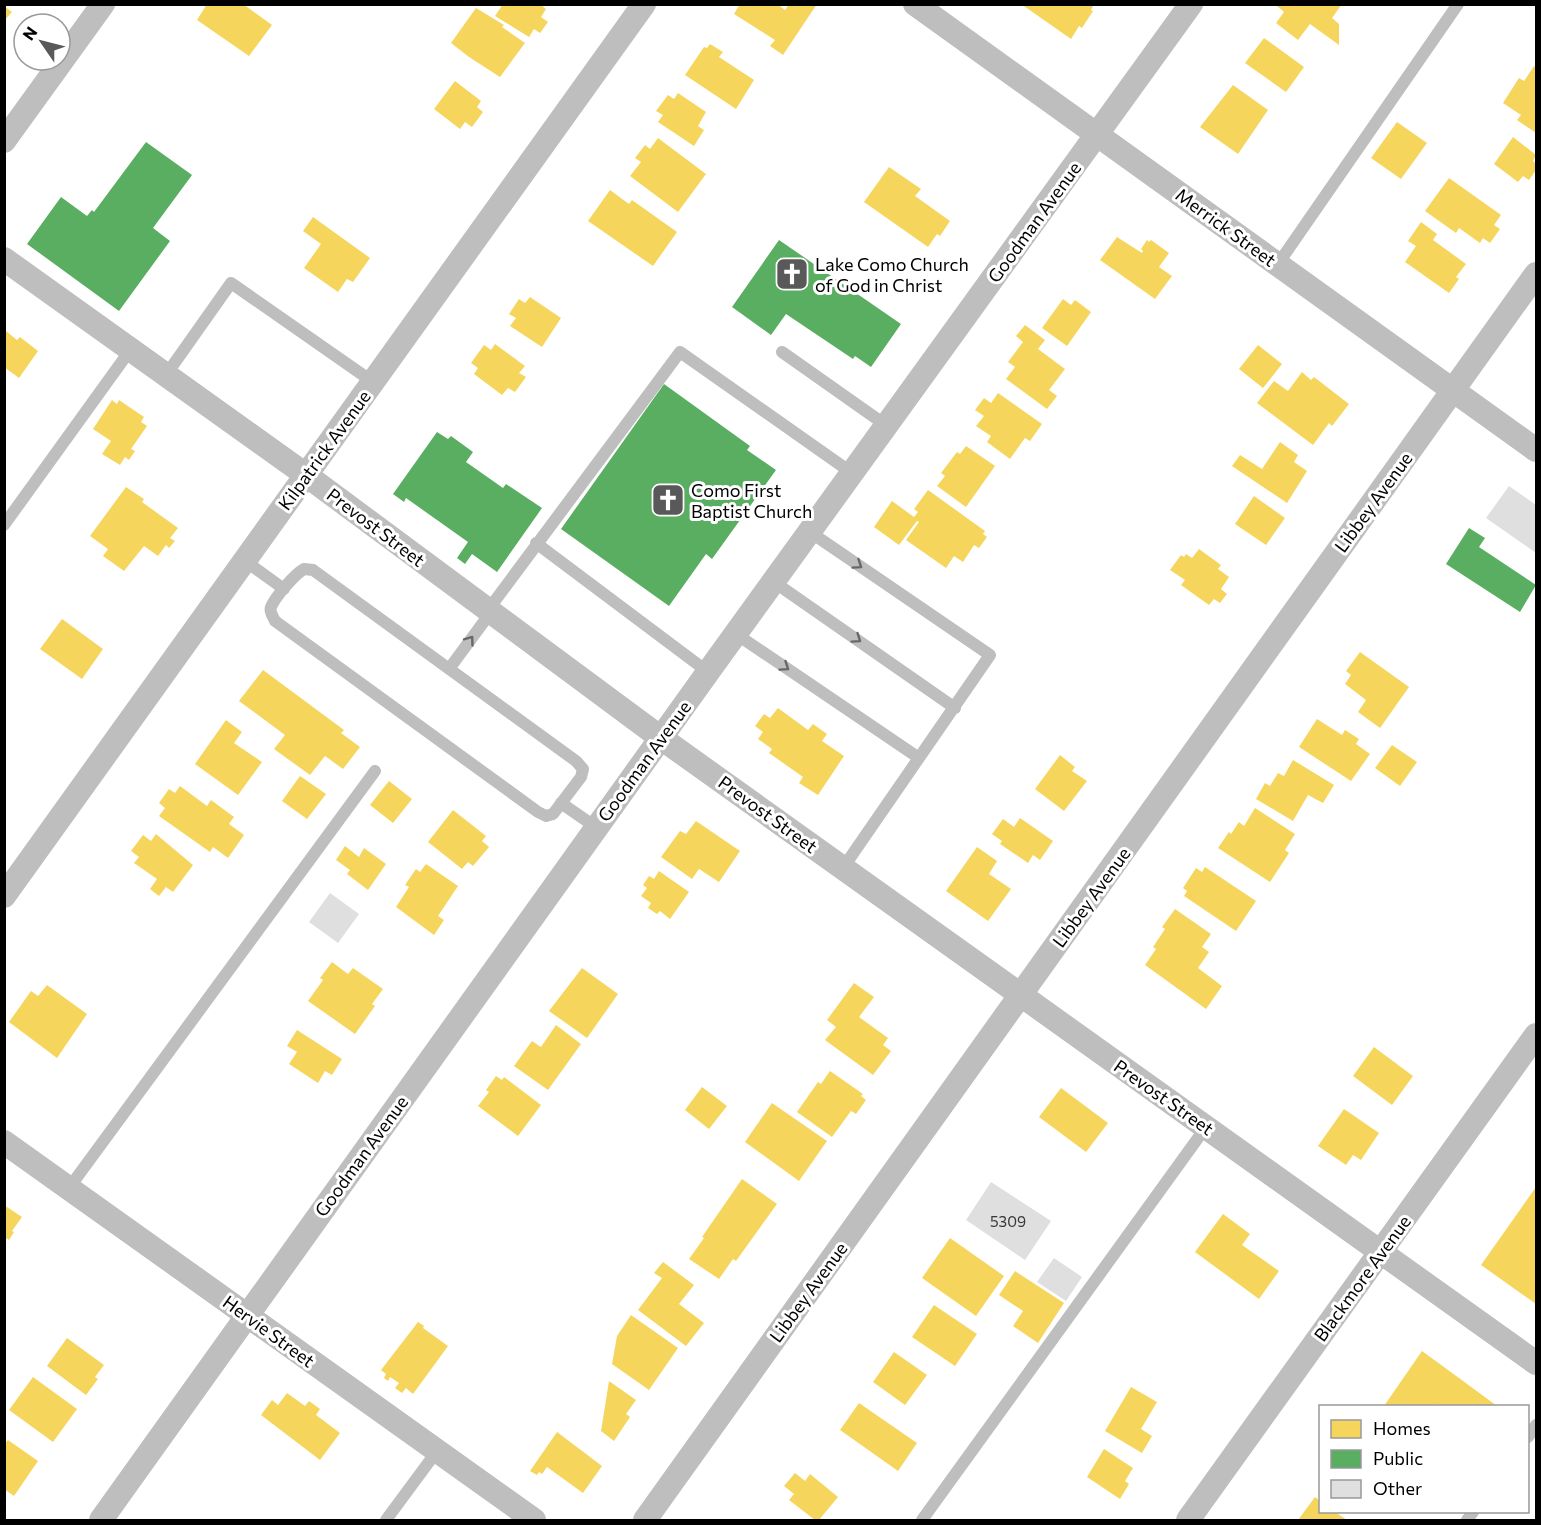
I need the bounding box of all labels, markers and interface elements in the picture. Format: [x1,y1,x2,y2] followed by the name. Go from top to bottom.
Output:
[12,12,72,72] north arrow
[18,23,41,43] text: N
[983,157,1085,287] street label: Goodman Avenue
[1172,183,1280,271] street label: Merrick Street
[815,253,969,296] place label: Lake Como Church of God in Christ
[774,256,810,292] church icon: Lake Como Church of God in Christ
[273,386,375,514] street label: Kilpatrick Avenue
[1329,448,1417,556] street label: Libbey Avenue
[691,479,812,522] place label: Como First Baptist Church
[650,482,686,518] church icon: Como First Baptist Church
[323,483,429,571] street label: Prevost Street
[852,558,863,569] one-way arrow
[850,632,861,643] one-way arrow
[462,636,473,647] one-way arrow
[778,660,789,671] one-way arrow
[593,696,695,826] street label: Goodman Avenue
[714,771,822,857] street label: Prevost Street
[1047,843,1135,951] street label: Libbey Avenue
[1110,1054,1218,1140] street label: Prevost Street
[310,1091,412,1221] street label: Goodman Avenue
[1309,1211,1415,1345] street label: Blackmore Avenue
[990,1212,1026,1230] house number: 5309
[764,1238,852,1346] street label: Libbey Avenue
[219,1290,319,1372] street label: Hervie Street
[1319,1405,1529,1513] legend
[1373,1417,1431,1439] text: Homes
[1373,1447,1423,1469] text: Public
[1373,1477,1422,1499] text: Other

